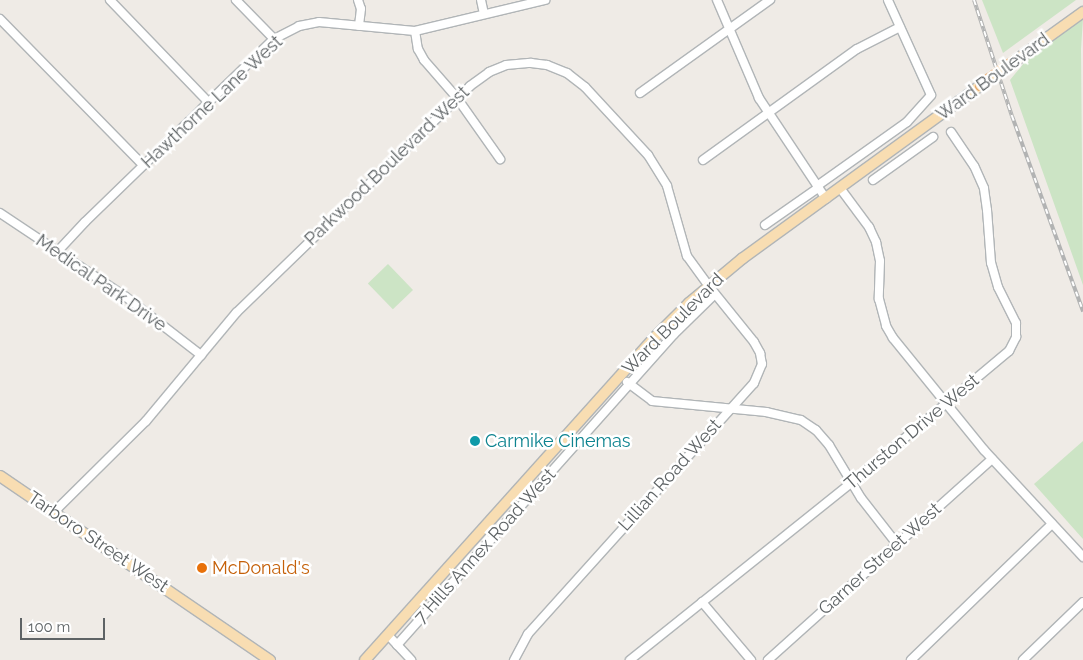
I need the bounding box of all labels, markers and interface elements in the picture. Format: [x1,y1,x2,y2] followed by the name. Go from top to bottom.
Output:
[932,29,1054,125] street label: Ward Boulevard
[137,31,287,173] street label: Hawthorne Lane West
[300,82,474,250] street label: Parkwood Boulevard West
[31,230,171,336] street label: Medical Park Drive
[618,269,728,379] street label: Ward Boulevard
[840,369,984,495] street label: Thurston Drive West
[614,414,726,536] street label: Lillian Road West
[485,430,631,452] place label: Carmike Cinemas
[469,435,481,447] marker: Carmike Cinemas
[409,464,561,628] street label: 7 Hills Annex Road West
[23,487,173,597] street label: Tarboro Street West
[814,498,946,620] street label: Garner Street West
[212,557,310,579] place label: McDonald's
[196,562,208,574] marker: McDonald's
[22,608,108,640] scale bar
[28,618,70,636] text: 100 m

